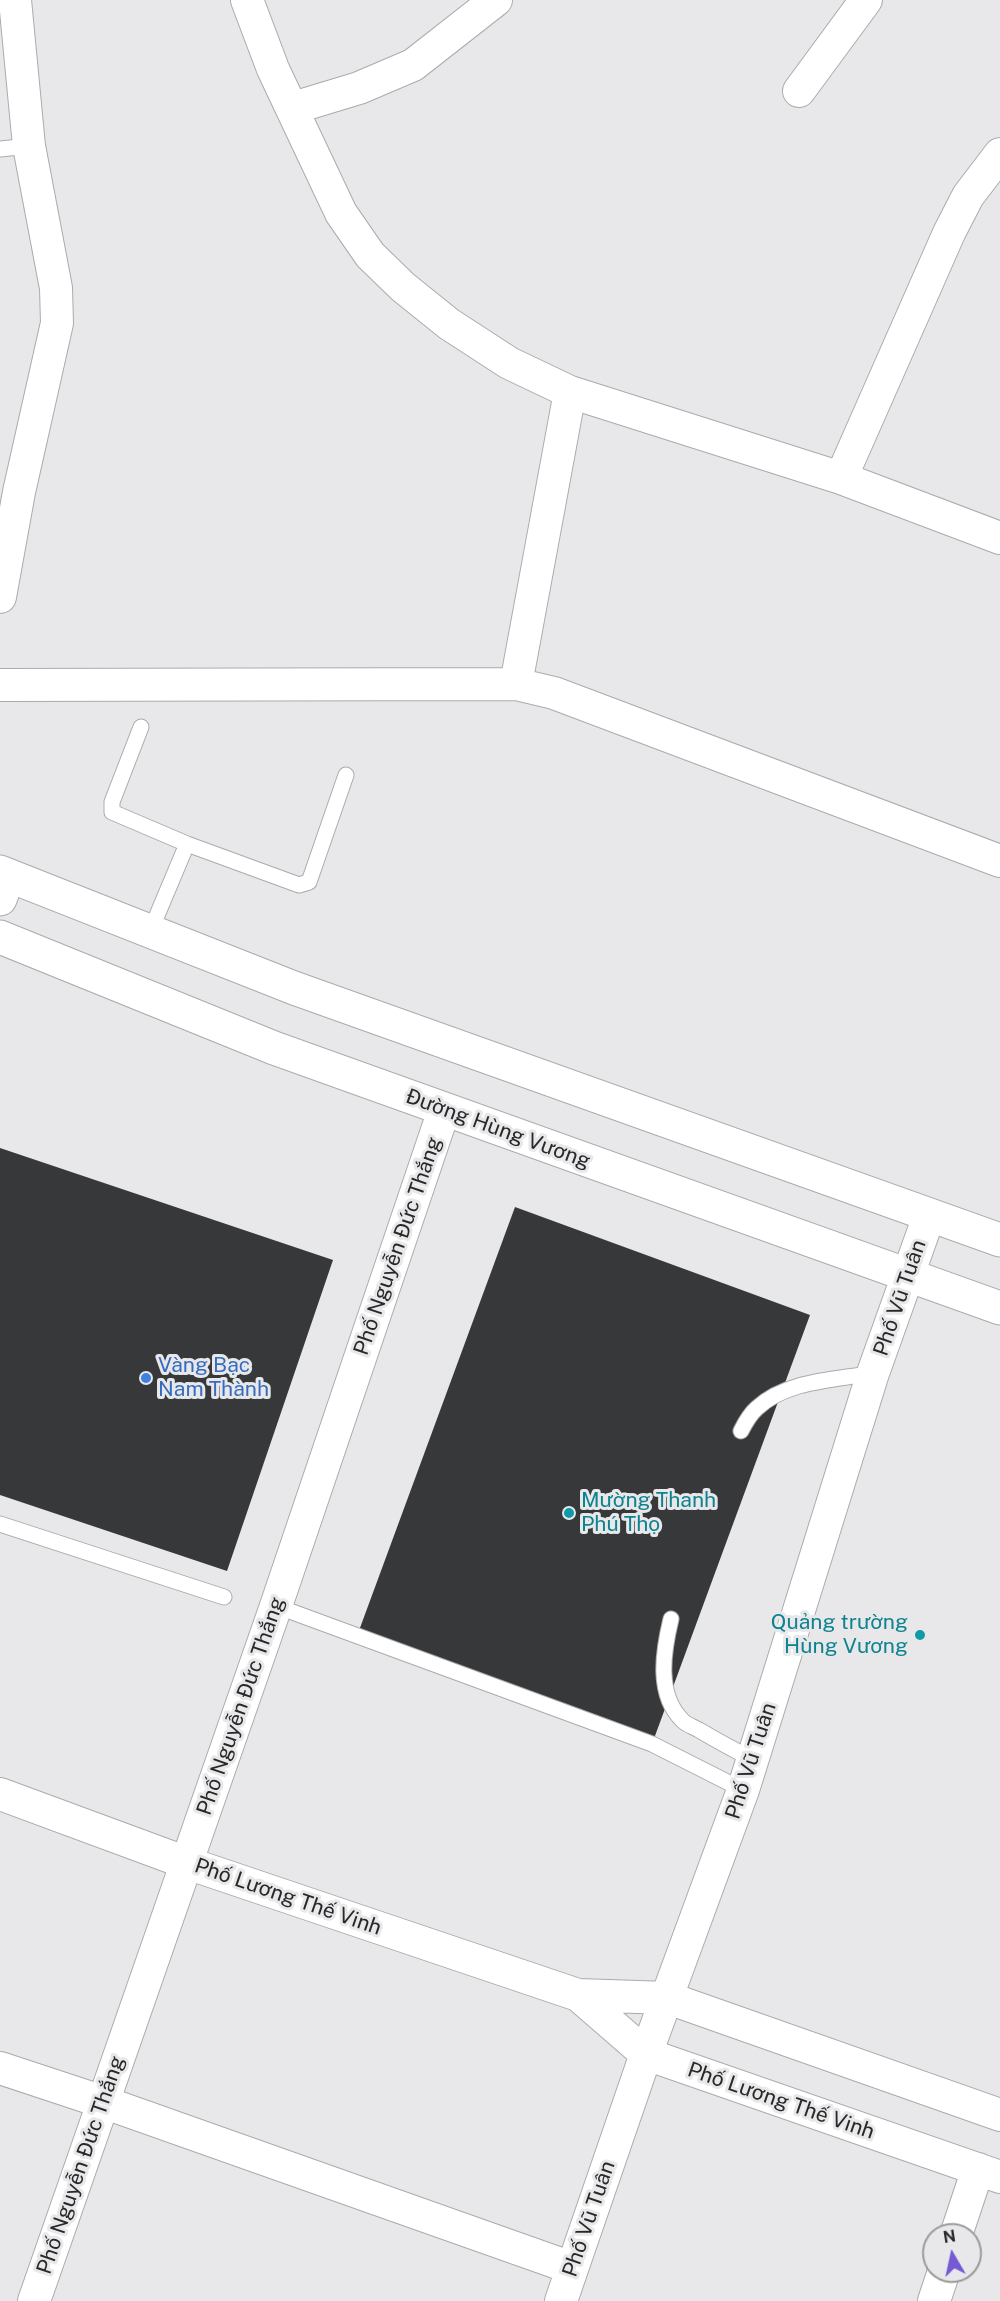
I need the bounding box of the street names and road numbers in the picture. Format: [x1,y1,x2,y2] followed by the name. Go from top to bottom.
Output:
[402,1084,594,1174] street label: Đường Hùng Vương
[349,1134,447,1358] street label: Phố Nguyễn Đức Thắng
[868,1237,932,1359] street label: Phố Vũ Tuân
[192,1594,290,1818] street label: Phố Nguyễn Đức Thắng
[720,1700,782,1822] street label: Phố Vũ Tuân
[191,1853,385,1941] street label: Phố Lương Thế Vinh
[32,2053,130,2277] street label: Phố Nguyễn Đức Thắng
[684,2057,878,2145] street label: Phố Lương Thế Vinh
[557,2158,621,2280] street label: Phố Vũ Tuân

